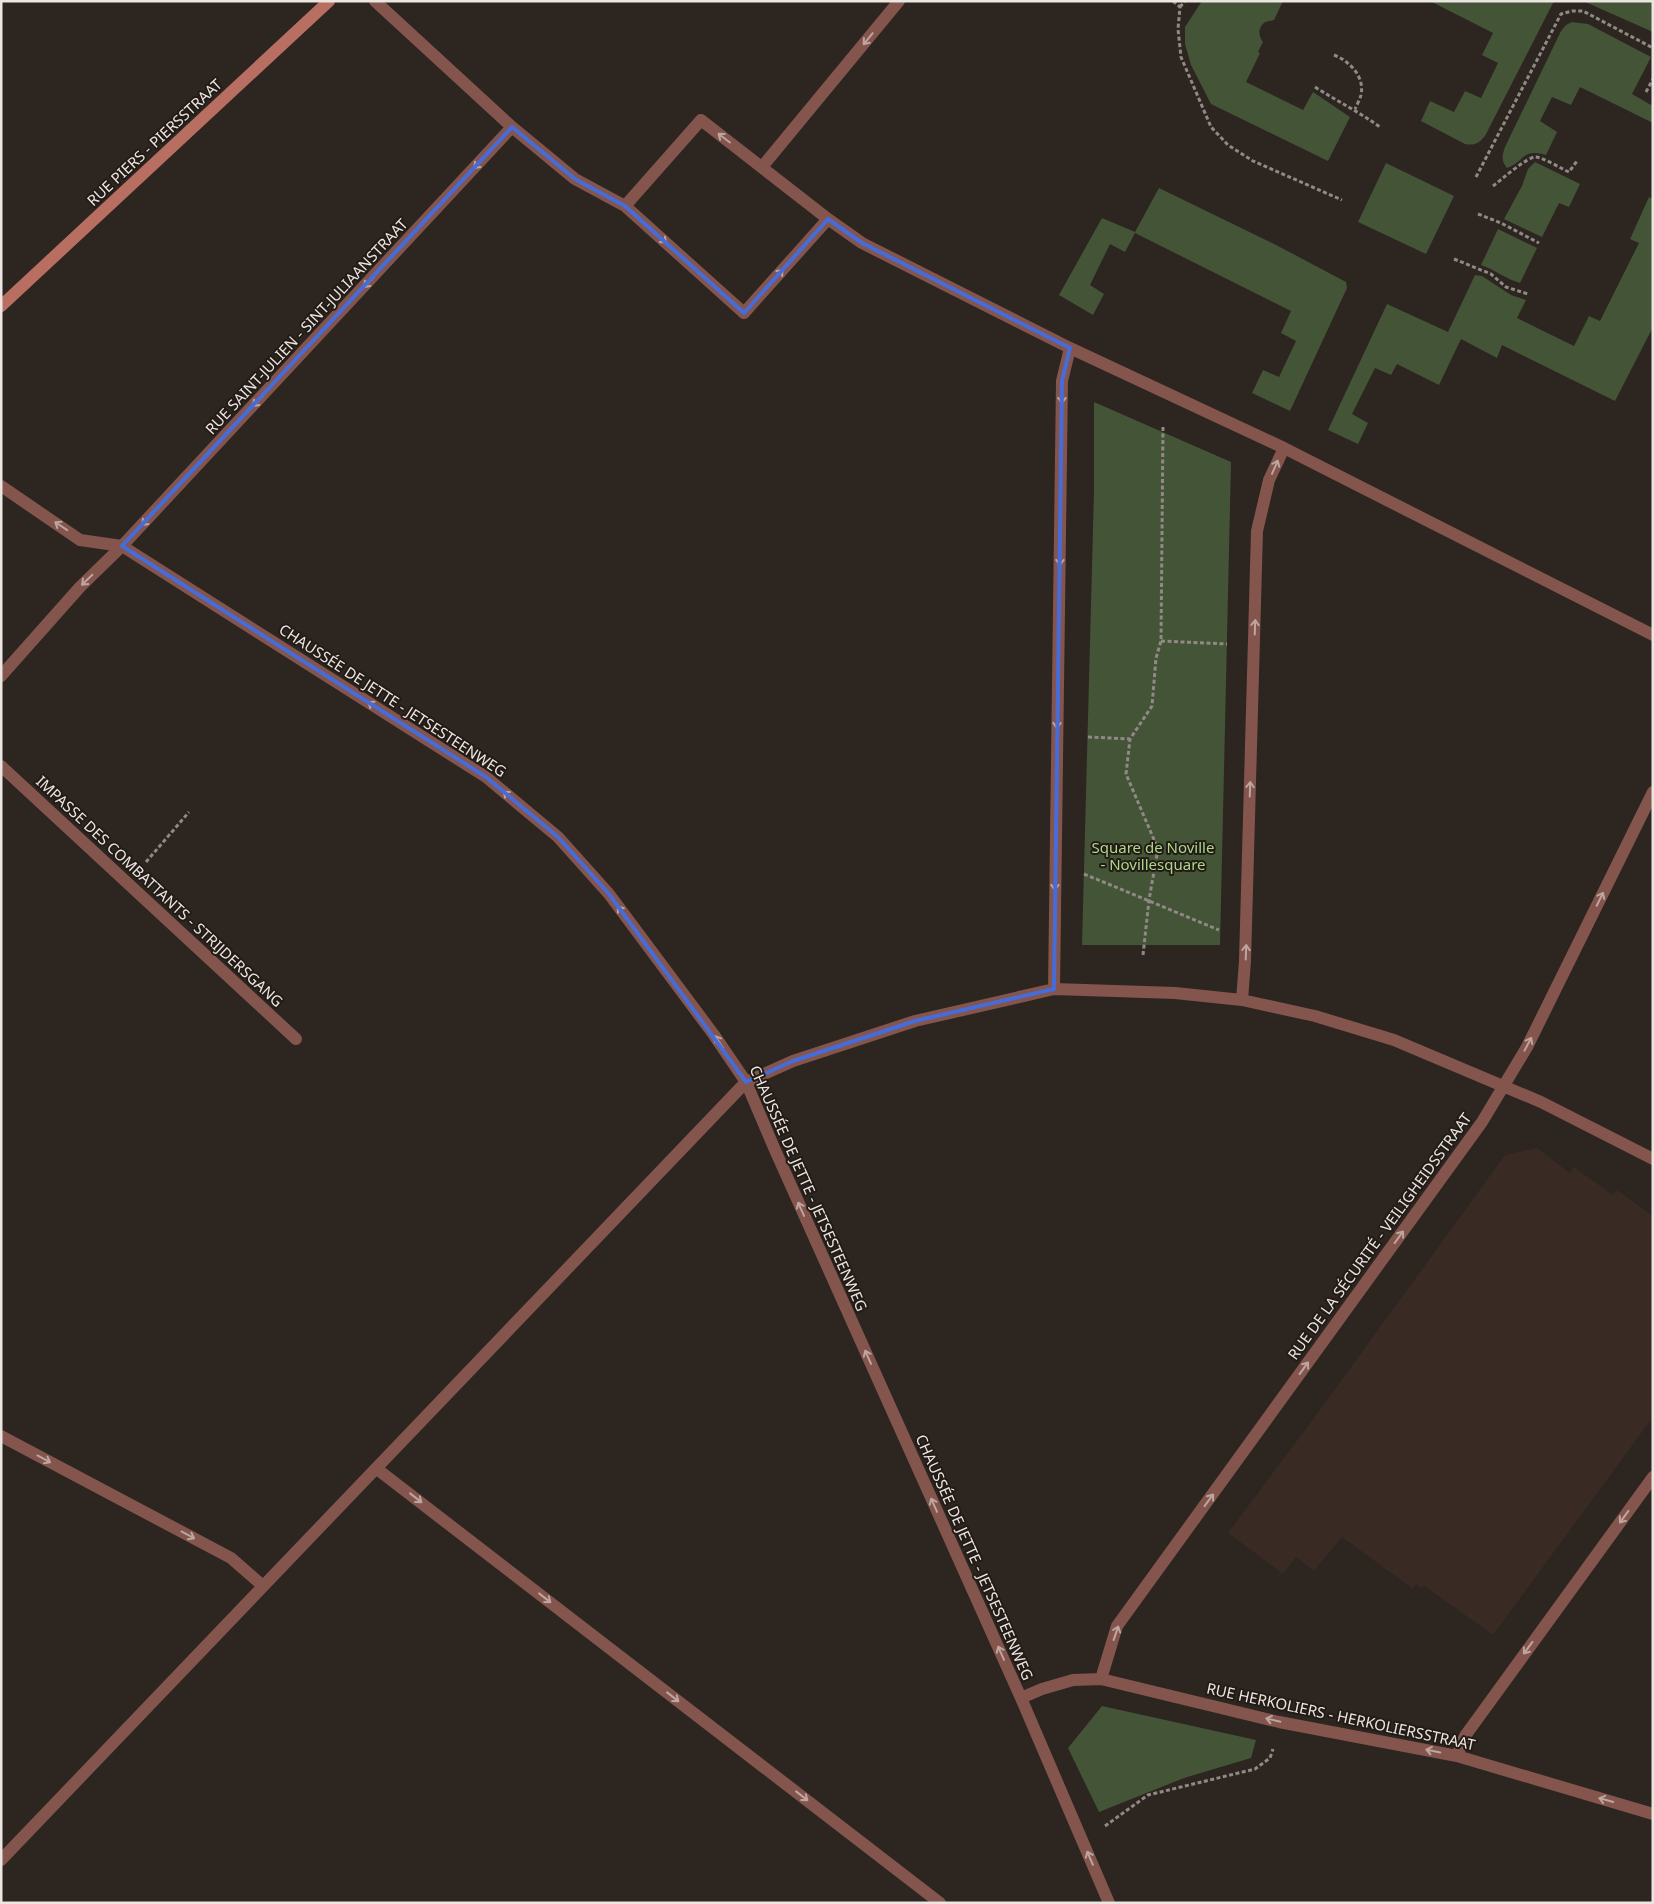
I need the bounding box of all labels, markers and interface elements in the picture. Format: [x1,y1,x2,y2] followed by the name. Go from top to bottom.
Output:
[863,32,874,45] one-way arrow
[82,74,226,210] street label: RUE PIERS - PIERSSTRAAT
[718,132,731,143] one-way arrow
[473,156,485,169] one-way arrow
[200,213,412,438] street label: RUE SAINT-JULIEN - SINT-JULIAANSTRAAT
[654,233,667,244] one-way arrow
[772,269,783,282] one-way arrow
[363,275,374,288] one-way arrow
[1057,388,1067,404] one-way arrow
[252,394,264,407] one-way arrow
[1271,460,1280,475] one-way arrow
[141,513,153,526] one-way arrow
[54,521,68,531] one-way arrow
[1055,550,1064,566] one-way arrow
[81,574,94,586] one-way arrow
[276,619,510,781] street label: CHAUSSÉE DE JETTE - JETSESTEENWEG
[1250,619,1259,635] one-way arrow
[367,701,381,711] one-way arrow
[1052,712,1062,728] one-way arrow
[32,771,288,1011] street label: IMPASSE DES COMBATTANTS - STRIJDERSGANG
[1245,782,1255,798] one-way arrow
[503,791,516,802] one-way arrow
[1092,837,1214,874] park label: Square de Noville - Novillesquare
[1050,874,1060,891] one-way arrow
[1595,891,1605,906] one-way arrow
[617,905,627,919] one-way arrow
[1241,944,1250,960] one-way arrow
[714,1035,724,1049] one-way arrow
[1523,1037,1533,1052] one-way arrow
[746,1062,872,1314] street label: CHAUSSÉE DE JETTE - JETSESTEENWEG
[1283,1108,1476,1363] street label: RUE DE LA SÉCURITÉ - VEILIGHEIDSSTRAAT
[796,1202,805,1217] one-way arrow
[1394,1231,1405,1244] one-way arrow
[862,1350,872,1365] one-way arrow
[1299,1361,1309,1375] one-way arrow
[912,1431,1038,1683] street label: CHAUSSÉE DE JETTE - JETSESTEENWEG
[37,1454,52,1464] one-way arrow
[409,1493,422,1504] one-way arrow
[1204,1493,1214,1507] one-way arrow
[929,1498,939,1513] one-way arrow
[1619,1510,1629,1524] one-way arrow
[180,1531,194,1541] one-way arrow
[538,1592,551,1603] one-way arrow
[1112,1625,1121,1641] one-way arrow
[1523,1641,1533,1655] one-way arrow
[996,1646,1005,1661] one-way arrow
[1205,1678,1478,1754] street label: RUE HERKOLIERS - HERKOLIERSSTRAAT
[666,1692,680,1702] one-way arrow
[1266,1715,1282,1724] one-way arrow
[1425,1746,1441,1755] one-way arrow
[795,1791,808,1802] one-way arrow
[1598,1795,1614,1805] one-way arrow
[1085,1851,1095,1866] one-way arrow

